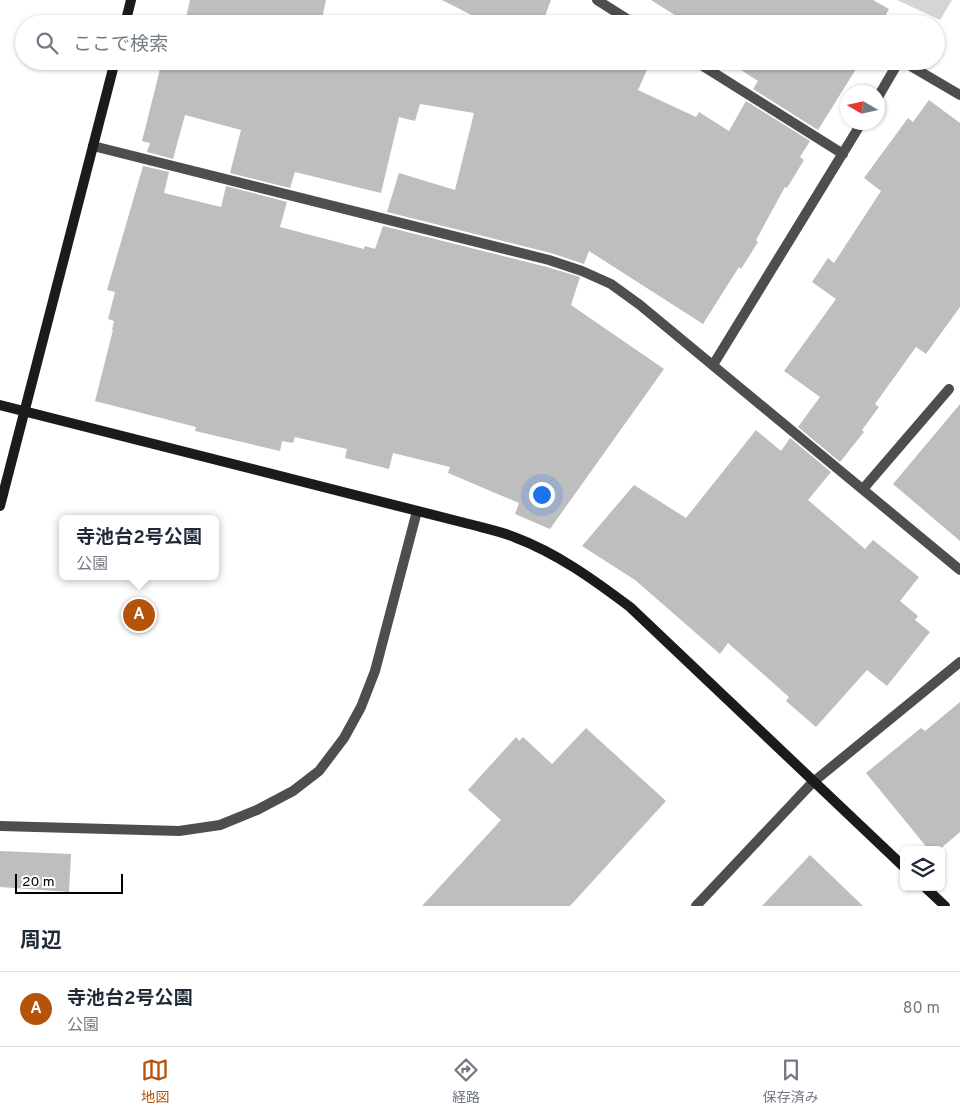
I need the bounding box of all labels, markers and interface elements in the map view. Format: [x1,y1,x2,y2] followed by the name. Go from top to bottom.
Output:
[15,15,945,70] search box
[33,29,61,57] icon: search
[73,33,168,57] text: ここで検索
[840,85,885,130] north arrow
[529,482,555,508] your location
[59,515,219,580] popup
[76,526,202,550] text: 寺池台2号公園
[76,555,108,575] text: 公園
[123,596,155,634] pin: A
[900,846,945,891] map controls
[900,846,945,891] button: layers
[15,871,122,894] scale bar
[22,874,55,891] text: 20 m
[20,928,62,955] text: 周辺
[67,987,193,1011] text: 寺池台2号公園
[30,999,42,1019] text: A
[903,999,940,1019] text: 80 m
[67,1016,99,1036] text: 公園
[141,1056,169,1107] tab: 地図
[452,1056,480,1107] tab: 経路
[763,1056,819,1107] tab: 保存済み

